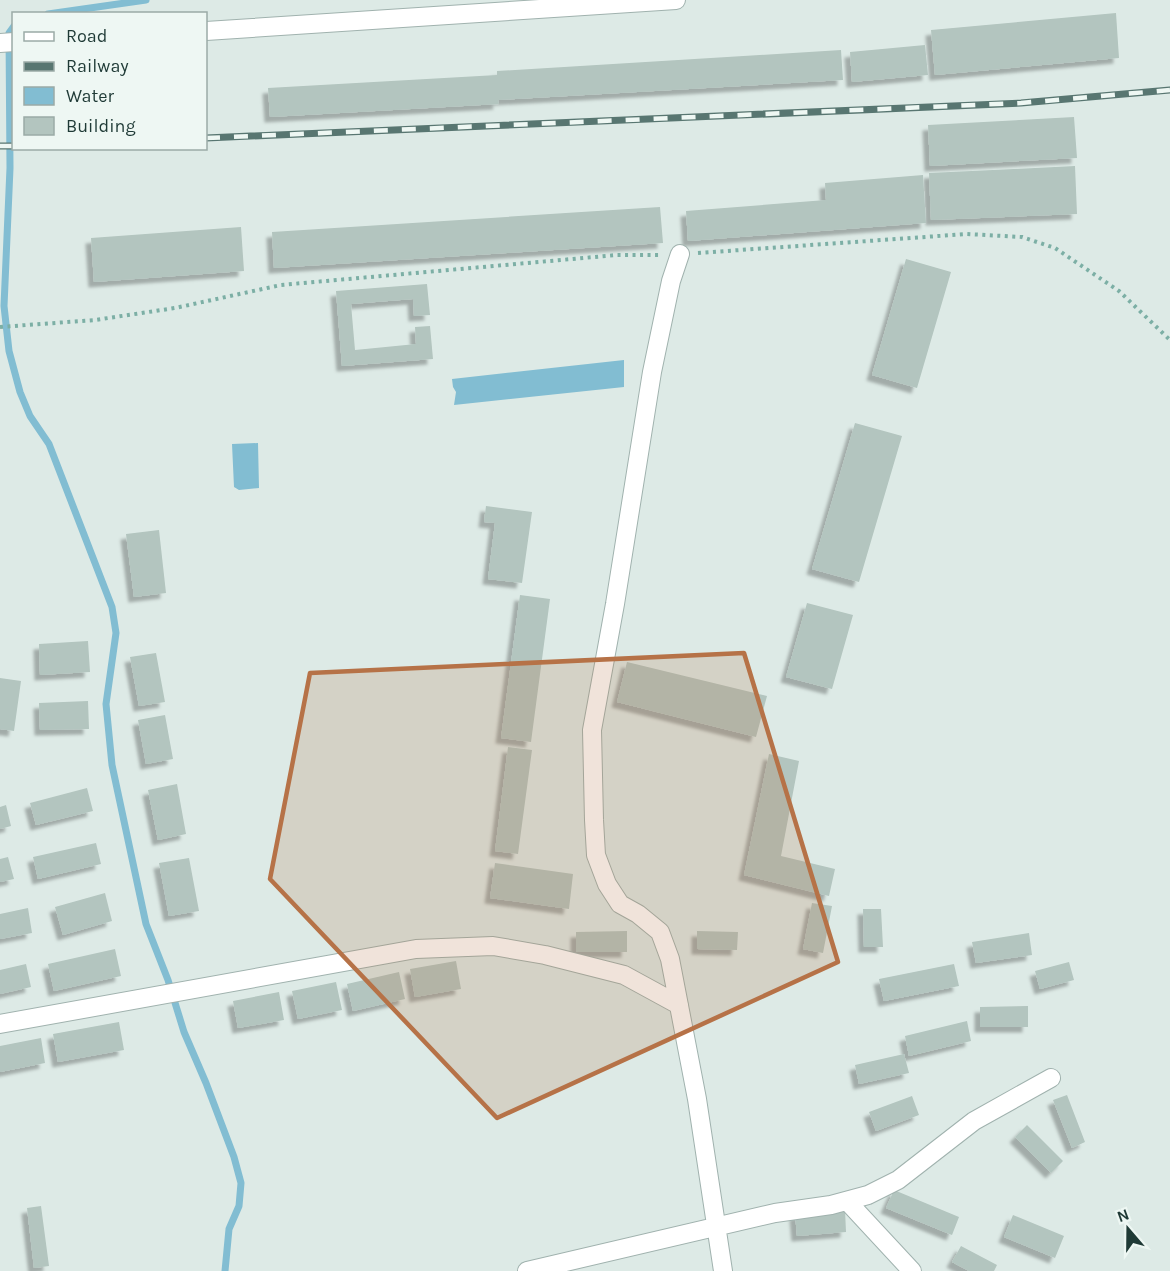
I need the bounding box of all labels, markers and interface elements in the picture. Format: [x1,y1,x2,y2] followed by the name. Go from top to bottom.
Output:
[12,12,207,150] legend
[66,25,107,47] text: Road
[66,55,129,77] text: Railway
[66,85,114,107] text: Water
[66,115,136,137] text: Building
[1098,1199,1158,1259] north arrow
[1114,1204,1132,1226] text: N

